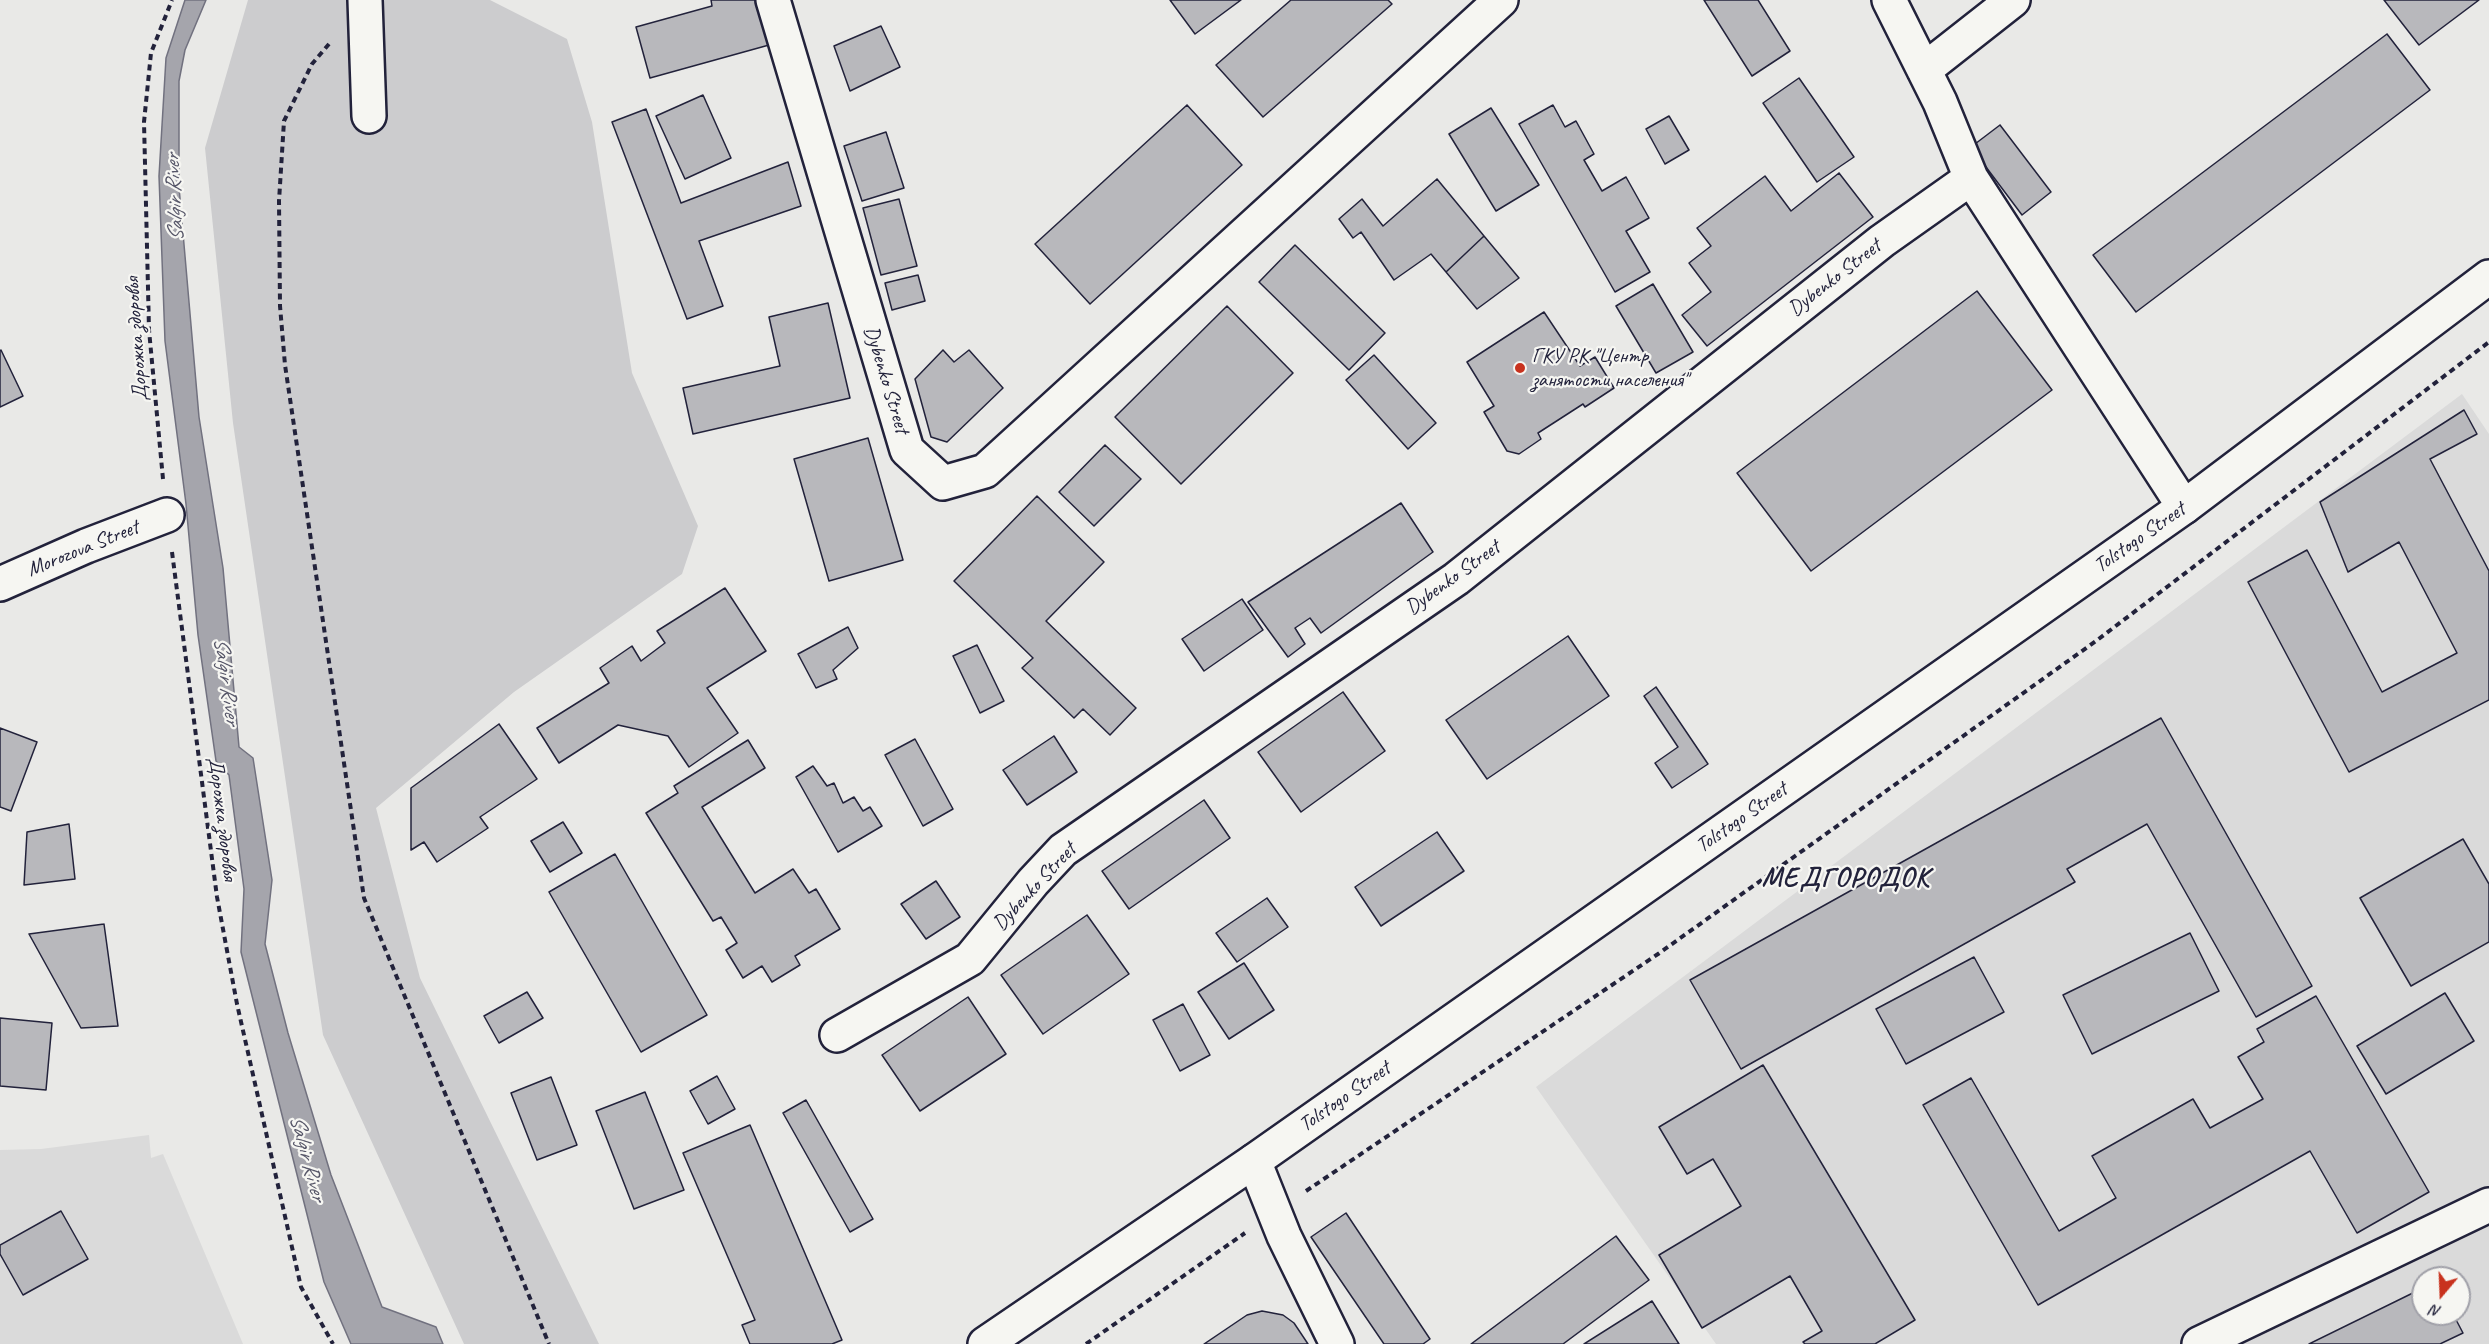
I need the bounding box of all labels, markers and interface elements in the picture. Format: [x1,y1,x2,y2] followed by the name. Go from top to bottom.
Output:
[160,154,190,242] water label: Salgir River
[1784,234,1886,322] street label: Dybenko Street
[120,276,154,402] street label: Дорожка здоровья
[858,323,914,437] street label: Dybenko Street
[1532,343,1688,393] place label: ГКУ РК "Центр занятости населения"
[1513,361,1527,375] marker: ГКУ РК "Центр занятости населения"
[2089,497,2191,579] street label: Tolstogo Street
[23,515,143,583] street label: Morozova Street
[1401,535,1505,621] street label: Dybenko Street
[207,636,245,726] water label: Salgir River
[202,756,242,882] street label: Дорожка здоровья
[1691,777,1793,859] street label: Tolstogo Street
[988,838,1082,936] street label: Dybenko Street
[1757,863,1935,895] district label: МЕДГОРОДОК
[1294,1056,1396,1138] street label: Tolstogo Street
[283,1112,331,1204] water label: Salgir River
[2411,1266,2471,1326] north arrow
[2428,1300,2444,1322] text: N

